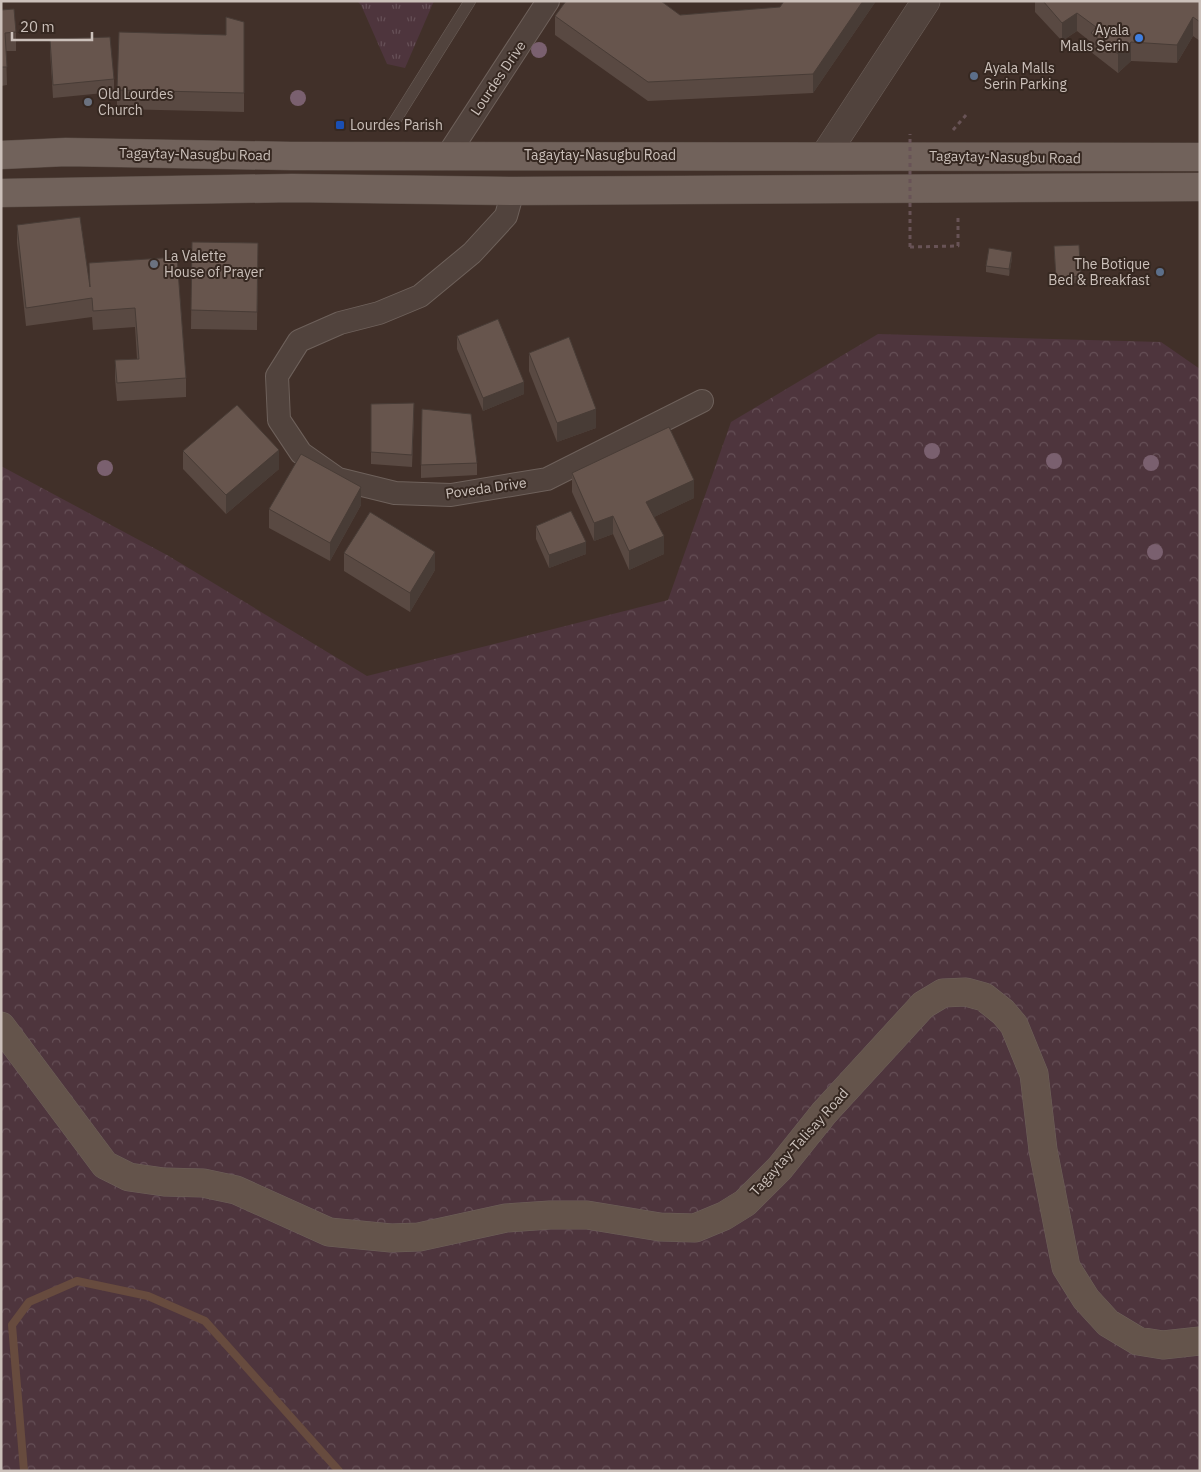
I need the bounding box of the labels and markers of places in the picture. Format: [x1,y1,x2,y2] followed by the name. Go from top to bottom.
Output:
[1060,21,1130,55] place label: Ayala Malls Serin
[1133,32,1145,44] marker: Ayala Malls Serin
[984,59,1068,93] place label: Ayala Malls Serin Parking
[968,70,980,82] marker: Ayala Malls Serin Parking
[98,85,174,119] place label: Old Lourdes Church
[82,96,94,108] marker: Old Lourdes Church
[350,116,443,134] place label: Lourdes Parish
[334,119,346,131] marker: Lourdes Parish
[164,247,264,281] place label: La Valette House of Prayer
[1048,255,1150,289] place label: The Botique Bed & Breakfast
[148,258,160,270] marker: La Valette House of Prayer
[1154,266,1166,278] marker: The Botique Bed & Breakfast

